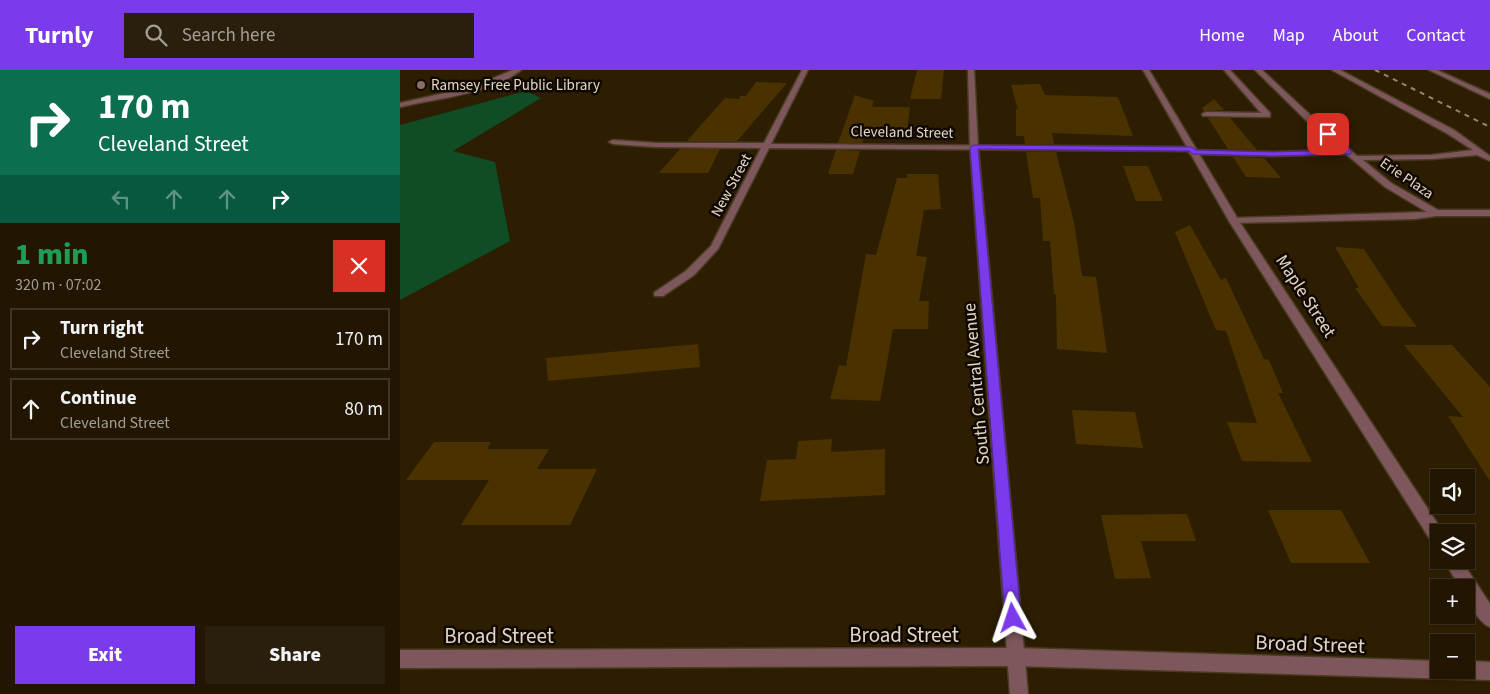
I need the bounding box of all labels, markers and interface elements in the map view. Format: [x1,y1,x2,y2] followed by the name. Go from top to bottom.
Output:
[124,13,474,58] search box
[25,18,94,53] text: Turnly
[142,21,170,49] icon: search
[182,22,275,49] text: Search here
[1199,23,1245,48] text: Home
[1273,23,1305,48] text: Map
[1333,23,1378,48] text: About
[1406,23,1465,48] text: Contact
[431,75,600,96] place label: Ramsey Free Public Library
[415,79,427,91] marker: Ramsey Free Public Library
[98,82,190,132] text: 170 m
[15,90,80,155] icon: right
[1307,113,1349,155] pin
[1314,120,1342,148] icon: arrive
[850,121,954,144] street label: Cleveland Street
[98,128,249,160] text: Cleveland Street
[706,150,757,220] street label: New Street
[1376,153,1438,204] street label: Erie Plaza
[107,185,135,213] icon: left
[160,185,188,213] icon: ahead
[213,185,241,213] icon: ahead
[266,185,294,213] icon: right
[15,233,89,276] text: 1 min
[333,240,385,292] button: close
[1269,250,1342,343] street label: Maple Street
[15,274,102,296] text: 320 m · 07:02
[957,302,996,466] street label: South Central Avenue
[60,315,144,342] text: Turn right
[17,325,45,353] icon: right
[335,326,383,353] text: 170 m
[60,342,170,364] text: Cleveland Street
[60,385,137,412] text: Continue
[17,395,45,423] icon: ahead
[345,396,383,423] text: 80 m
[60,412,170,434] text: Cleveland Street
[1430,469,1475,679] map controls
[1430,469,1475,514] button: sound
[1430,524,1475,569] button: layers
[1430,579,1475,624] button: +
[986,591,1038,643] position arrow
[849,620,959,650] street label: Broad Street
[444,621,554,651] street label: Broad Street
[15,626,195,684] button: Exit
[205,626,385,684] button: Share
[1255,627,1365,661] street label: Broad Street
[1430,634,1475,679] button: −

